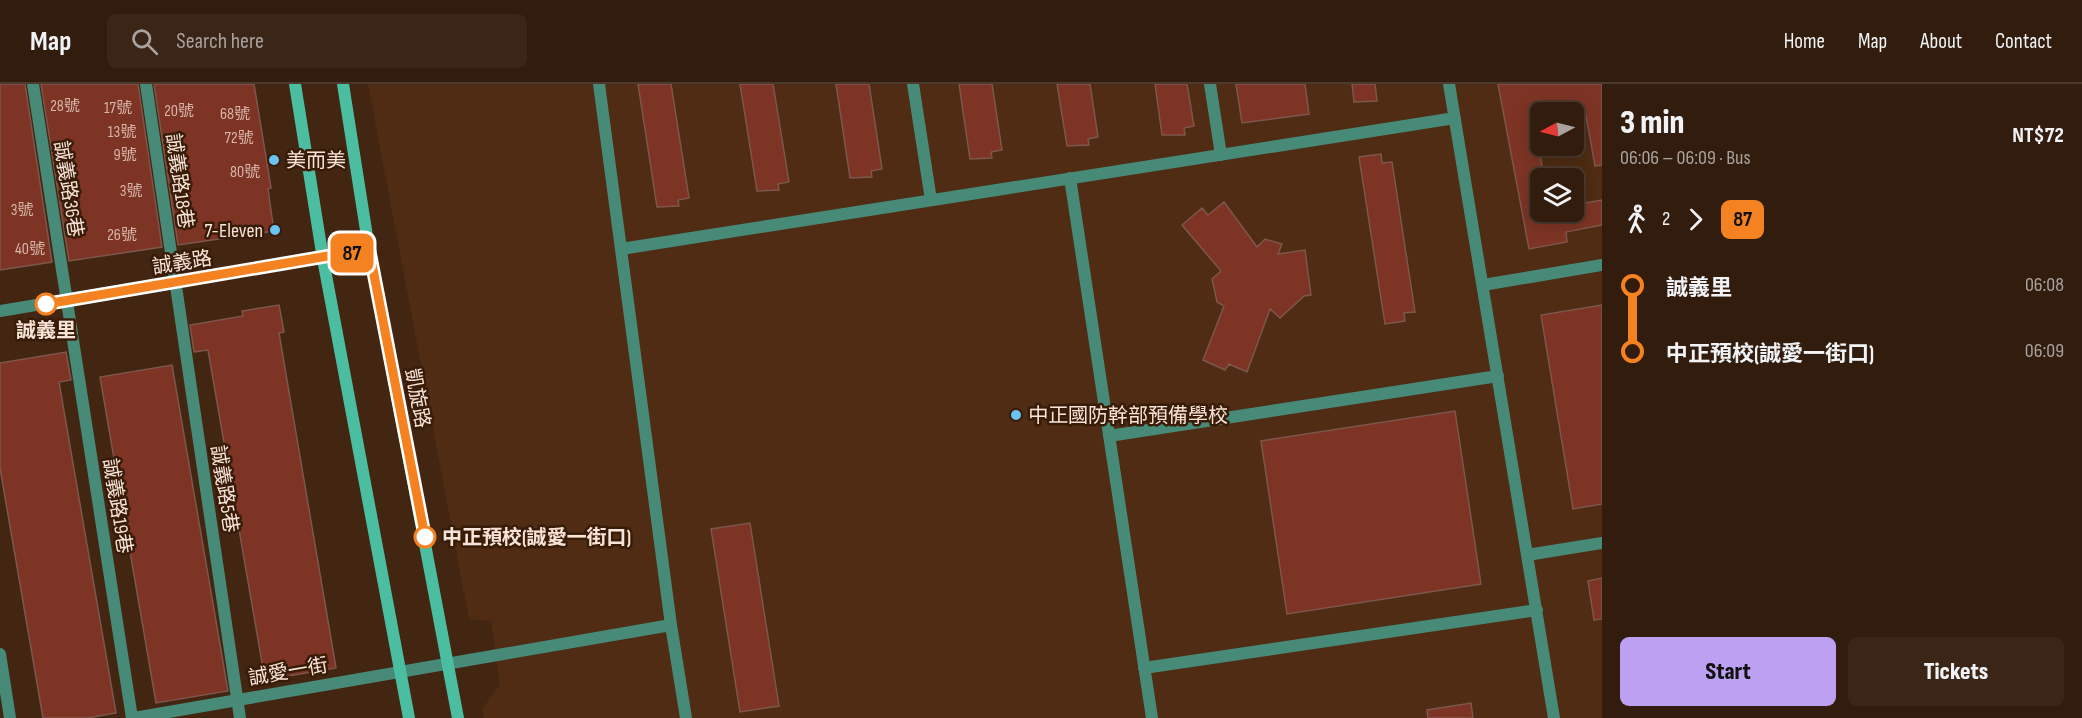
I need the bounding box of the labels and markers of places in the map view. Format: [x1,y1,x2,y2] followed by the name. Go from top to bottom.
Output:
[286,149,346,173] place label: 美而美
[267,153,281,167] marker: 美而美
[205,219,263,243] place label: 7-Eleven
[268,223,282,237] marker: 7-Eleven
[35,293,57,315] marker: 誠義里
[16,319,76,343] place label: 誠義里
[1028,404,1228,428] place label: 中正國防幹部預備學校
[1009,408,1023,422] marker: 中正國防幹部預備學校
[414,526,436,548] marker: 中正預校(誠愛一街口)
[442,526,631,550] place label: 中正預校(誠愛一街口)

